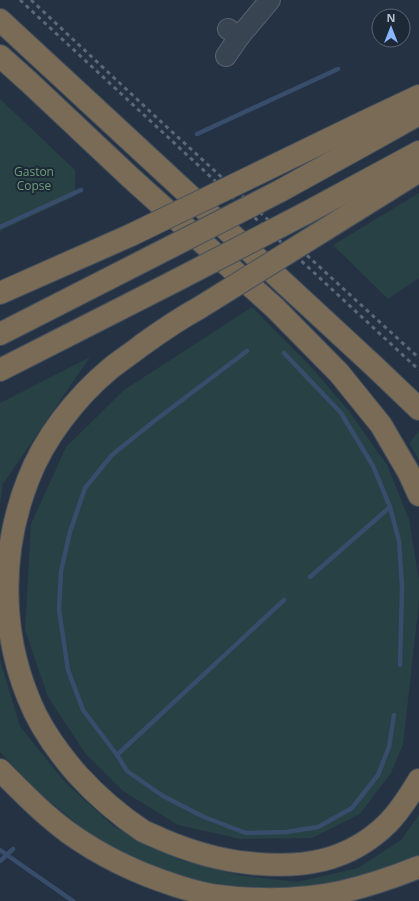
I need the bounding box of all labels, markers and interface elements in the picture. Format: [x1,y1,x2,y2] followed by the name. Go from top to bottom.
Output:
[371,8,411,48] north arrow
[387,10,395,25] text: N
[14,163,54,194] park label: Gaston Copse

